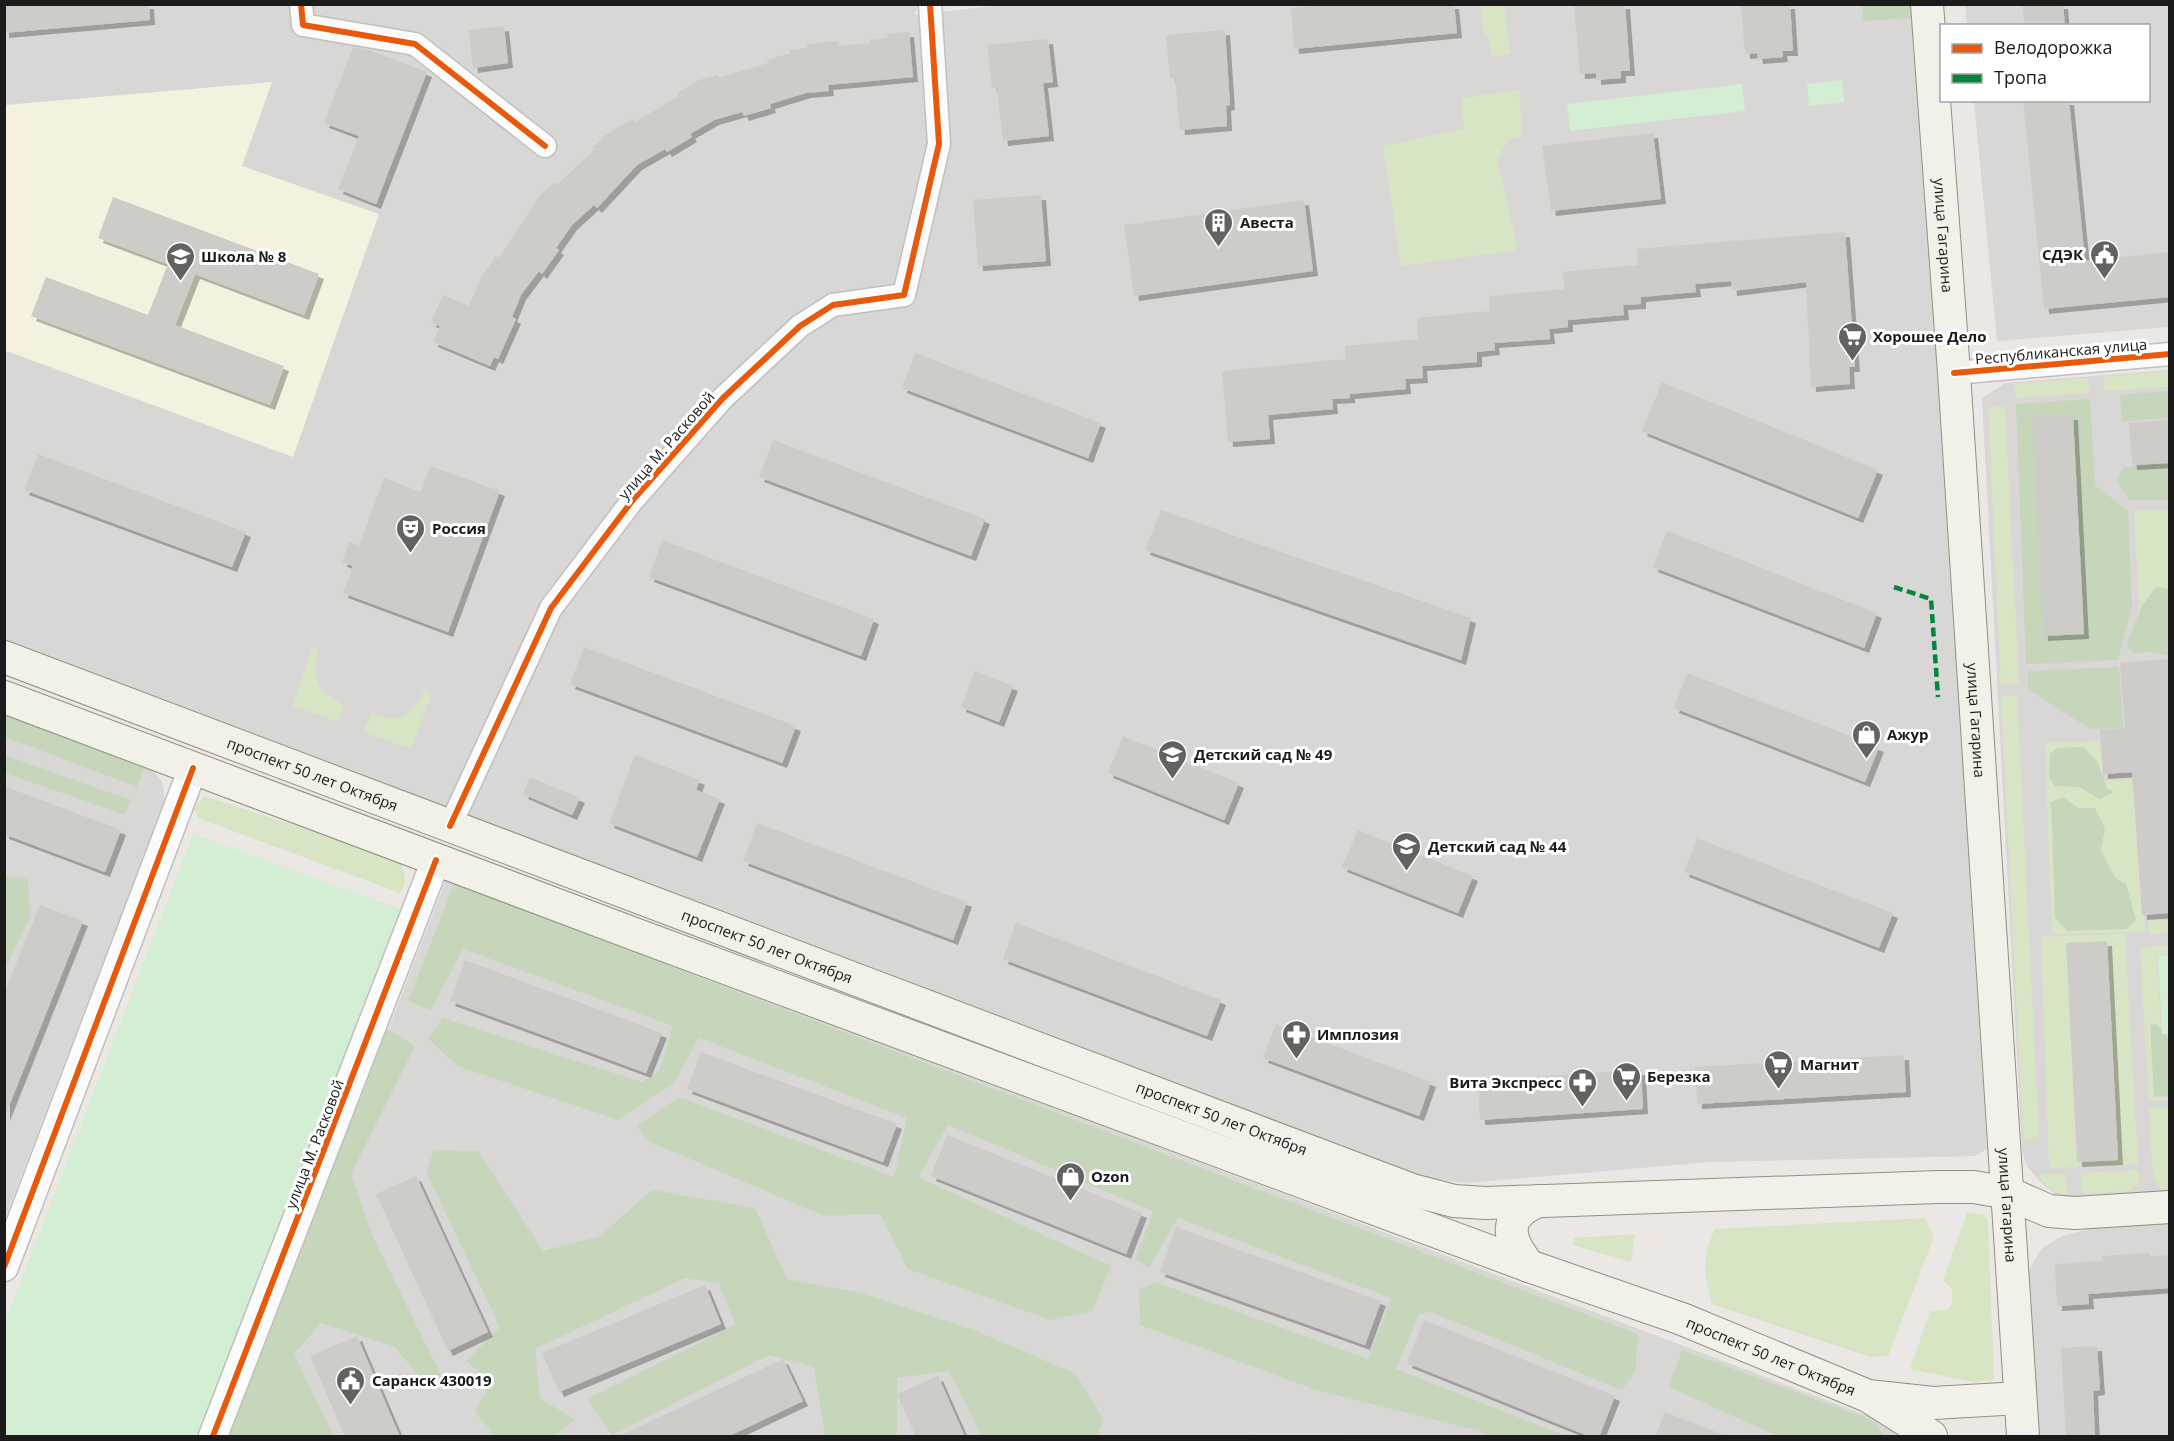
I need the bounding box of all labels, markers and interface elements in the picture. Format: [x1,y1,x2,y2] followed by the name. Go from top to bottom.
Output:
[1940,24,2150,102] legend
[1994,35,2112,59] text: Велодорожка
[1994,65,2047,89] text: Тропа
[1930,177,1958,293] street label: улица Гагарина
[1203,206,1235,248] building icon: Авеста
[1240,212,1294,232] place label: Авеста
[2088,238,2120,280] public building icon: СДЭК
[164,240,196,282] school or university icon: Школа № 8
[2042,244,2084,264] place label: СДЭК
[201,246,287,266] place label: Школа № 8
[1836,320,1868,362] supermarket icon: Хорошее Дело
[1873,326,1987,346] place label: Хорошее Дело
[1974,334,2148,368] street label: Республиканская улица
[613,387,719,503] street label: улица М. Расковой
[395,512,427,554] theatre icon: Россия
[432,518,486,538] place label: Россия
[1963,662,1990,778] street label: улица Гагарина
[1850,718,1882,760] shop icon: Ажур
[1887,724,1928,744] place label: Ажур
[224,732,401,815] street label: проспект 50 лет Октября
[1157,738,1189,780] school or university icon: Детский сад № 49
[1194,744,1333,764] place label: Детский сад № 49
[1391,830,1423,872] school or university icon: Детский сад № 44
[1428,836,1567,856] place label: Детский сад № 44
[679,904,856,987] street label: проспект 50 лет Октября
[1280,1018,1312,1060] pharmacy icon: Имплозия
[1317,1024,1399,1044] place label: Имплозия
[1763,1048,1795,1090] supermarket icon: Магнит
[1800,1054,1859,1074] place label: Магнит
[1610,1060,1642,1102] supermarket icon: Березка
[1567,1066,1599,1108] pharmacy icon: Вита Экспресс
[1647,1066,1710,1086] place label: Березка
[1449,1072,1562,1092] place label: Вита Экспресс
[280,1076,348,1212] street label: улица М. Расковой
[1133,1076,1310,1159] street label: проспект 50 лет Октября
[1994,1147,2022,1263] street label: улица Гагарина
[1054,1160,1086,1202] shop icon: Ozon
[1091,1166,1129,1186] place label: Ozon
[1683,1312,1859,1400] street label: проспект 50 лет Октября
[335,1364,367,1406] public building icon: Саранск 430019
[372,1370,492,1390] place label: Саранск 430019

